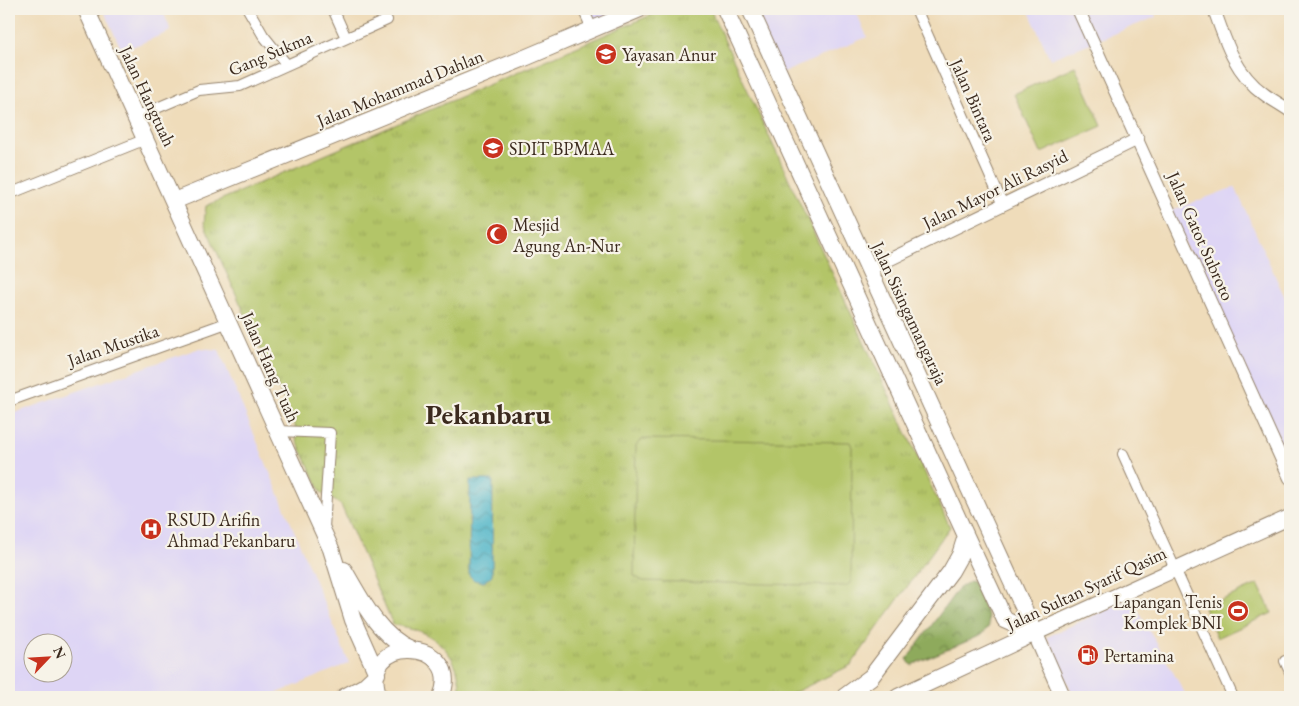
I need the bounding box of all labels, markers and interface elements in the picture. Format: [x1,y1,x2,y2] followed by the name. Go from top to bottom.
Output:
[225,25,316,81] street label: Gang Sukma
[114,40,181,150] street label: Jalan Hangtuah
[594,42,618,66] school or university icon: Yayasan Anur
[622,43,716,66] place label: Yayasan Anur
[311,44,487,133] street label: Jalan Mohammad Dahlan
[945,53,1003,146] street label: Jalan Bintara
[481,136,505,160] school or university icon: SDIT BPMAA
[509,137,615,160] place label: SDIT BPMAA
[917,144,1072,235] street label: Jalan Mayor Ali Rasyid
[1161,166,1240,304] street label: Jalan Gatot Subroto
[512,213,620,257] place label: Mesjid Agung An-Nur
[485,222,509,246] mosque icon: Mesjid Agung An-Nur
[866,236,954,389] street label: Jalan Sisingamangaraja
[236,306,306,426] street label: Jalan Hang Tuah
[62,318,162,372] street label: Jalan Mustika
[425,396,551,432] district label: Pekanbaru
[166,508,296,552] place label: RSUD Arifin Ahmad Pekanbaru
[139,517,163,541] hospital icon: RSUD Arifin Ahmad Pekanbaru
[1000,541,1170,636] street label: Jalan Sultan Syarif Qasim
[1114,590,1222,634] place label: Lapangan Tenis Komplek BNI
[1226,599,1250,623] sports icon: Lapangan Tenis Komplek BNI
[22,634,72,684] north arrow
[1076,643,1100,667] fuel station icon: Pertamina
[49,644,71,662] text: N
[1104,644,1175,667] place label: Pertamina

